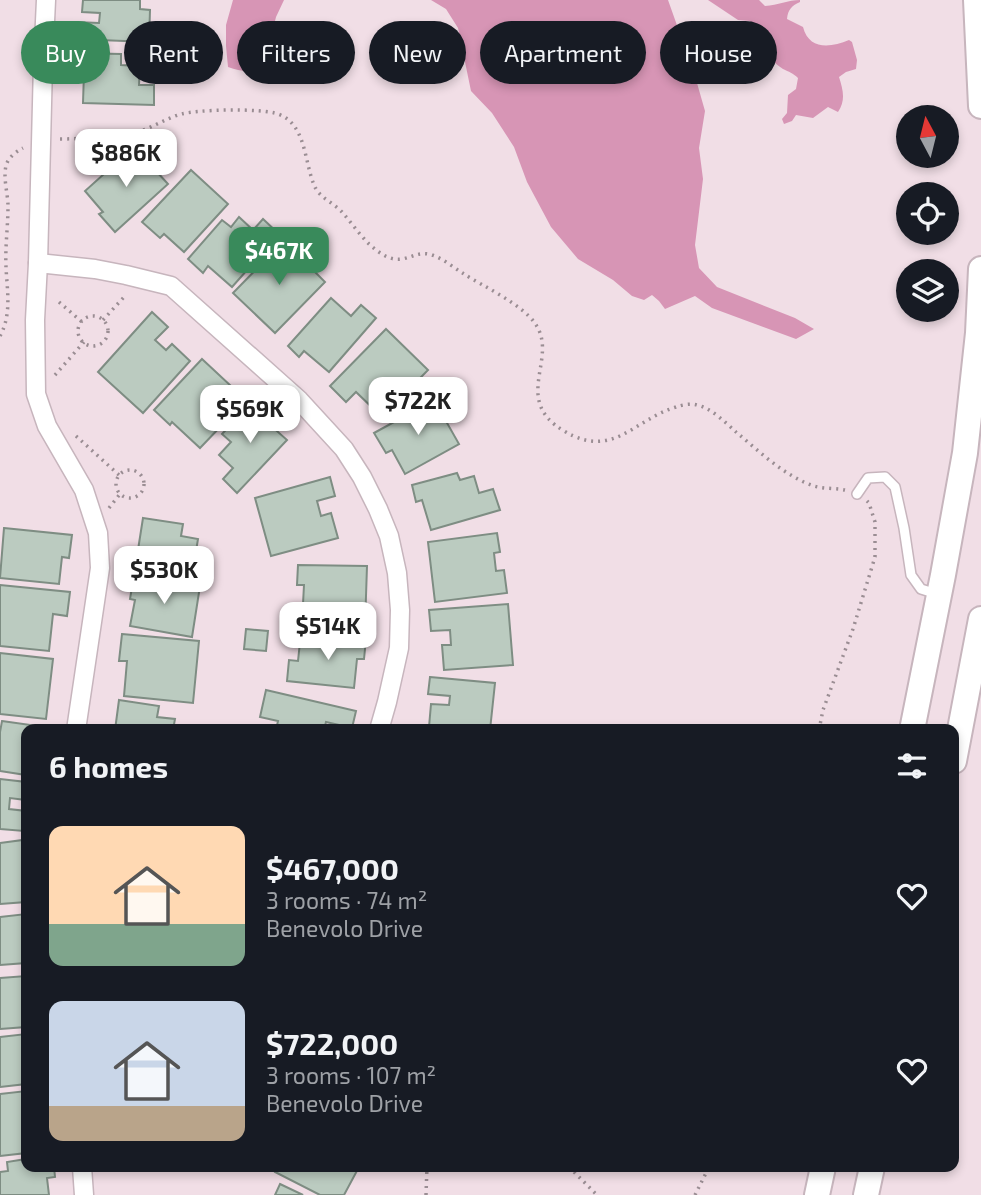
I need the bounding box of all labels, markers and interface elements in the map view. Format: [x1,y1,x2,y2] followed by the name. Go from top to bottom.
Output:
[21,21,110,84] chip: Buy
[124,21,223,84] chip: Rent
[237,21,355,84] chip: Filters
[369,21,466,84] chip: New
[480,21,646,84] chip: Apartment
[660,21,777,84] chip: House
[896,105,959,168] north arrow
[896,105,959,322] map controls
[77,130,175,189] pin: $886K
[91,138,161,166] text: $886K
[896,182,959,245] button: locate
[230,228,328,287] pin: $467K
[245,236,313,264] text: $467K
[896,259,959,322] button: layers
[369,378,467,437] pin: $722K
[201,386,299,445] pin: $569K
[385,386,451,414] text: $722K
[216,394,284,422] text: $569K
[115,546,213,606] pin: $530K
[130,555,198,583] text: $530K
[279,602,377,662] pin: $514K
[295,611,361,639] text: $514K
[893,747,931,785] icon: filters
[49,748,168,784] text: 6 homes
[266,850,399,886] text: $467,000
[105,854,189,938] icon: home
[893,877,931,915] icon: heart
[266,886,427,914] text: 3 rooms · 74 m²
[266,914,423,942] text: Benevolo Drive
[266,1025,398,1061] text: $722,000
[105,1029,189,1113] icon: home
[893,1052,931,1090] icon: heart
[266,1061,436,1089] text: 3 rooms · 107 m²
[266,1089,423,1117] text: Benevolo Drive

